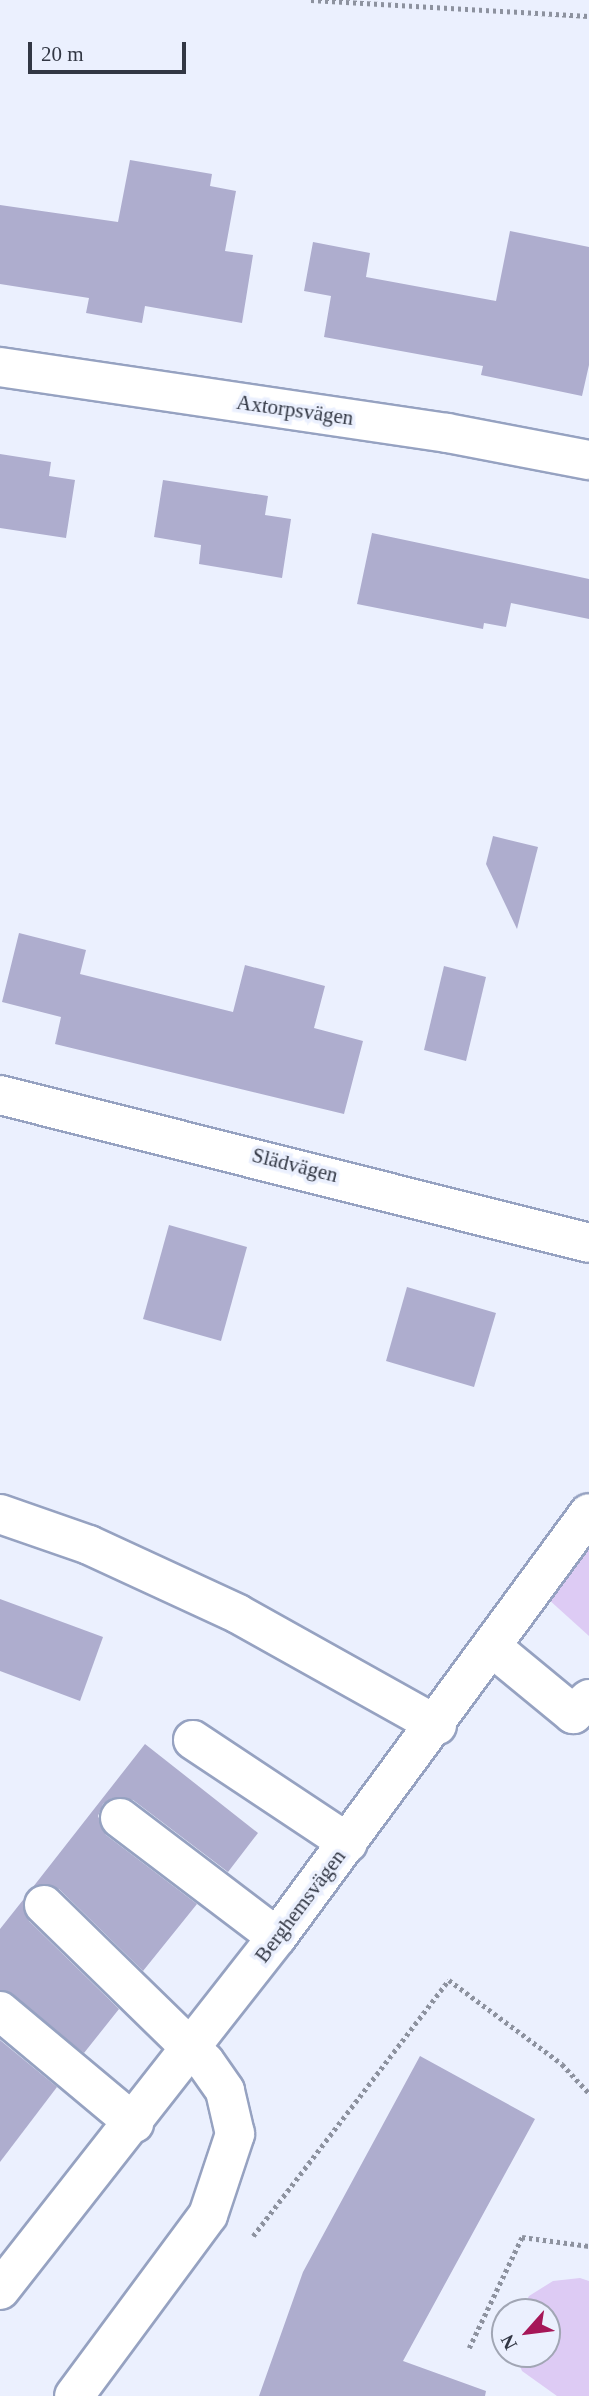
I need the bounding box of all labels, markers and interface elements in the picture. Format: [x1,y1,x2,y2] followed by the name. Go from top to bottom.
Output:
[32,28,189,72] scale bar
[41,42,84,66] text: 20 m
[235,389,355,431] street label: Axtorpsvägen
[250,1142,340,1188] street label: Slädvägen
[249,1845,351,1967] street label: Berghemsvägen
[491,2298,561,2368] north arrow
[496,2331,521,2353] text: N

